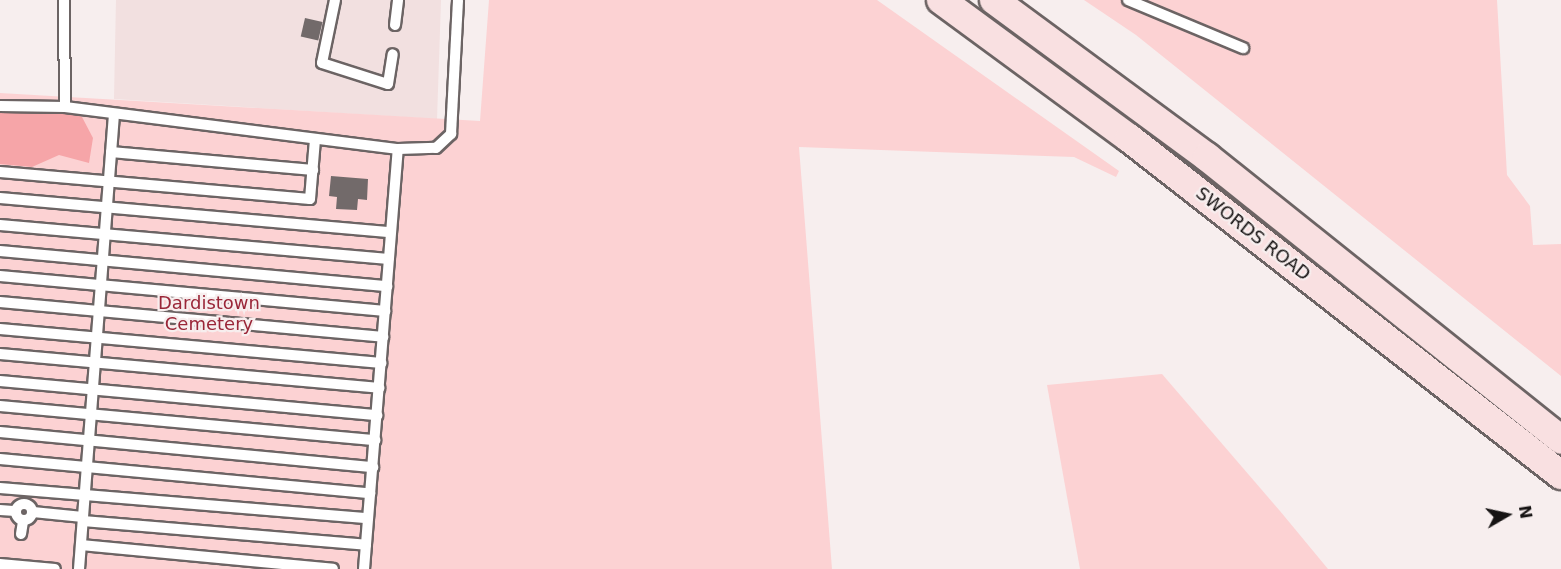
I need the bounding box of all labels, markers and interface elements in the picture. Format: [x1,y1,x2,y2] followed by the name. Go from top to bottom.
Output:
[1191,183,1315,285] street label: SWORDS ROAD
[158,293,260,336] park label: Dardistown Cemetery
[1477,485,1537,545] north arrow
[1515,504,1536,520] text: N

